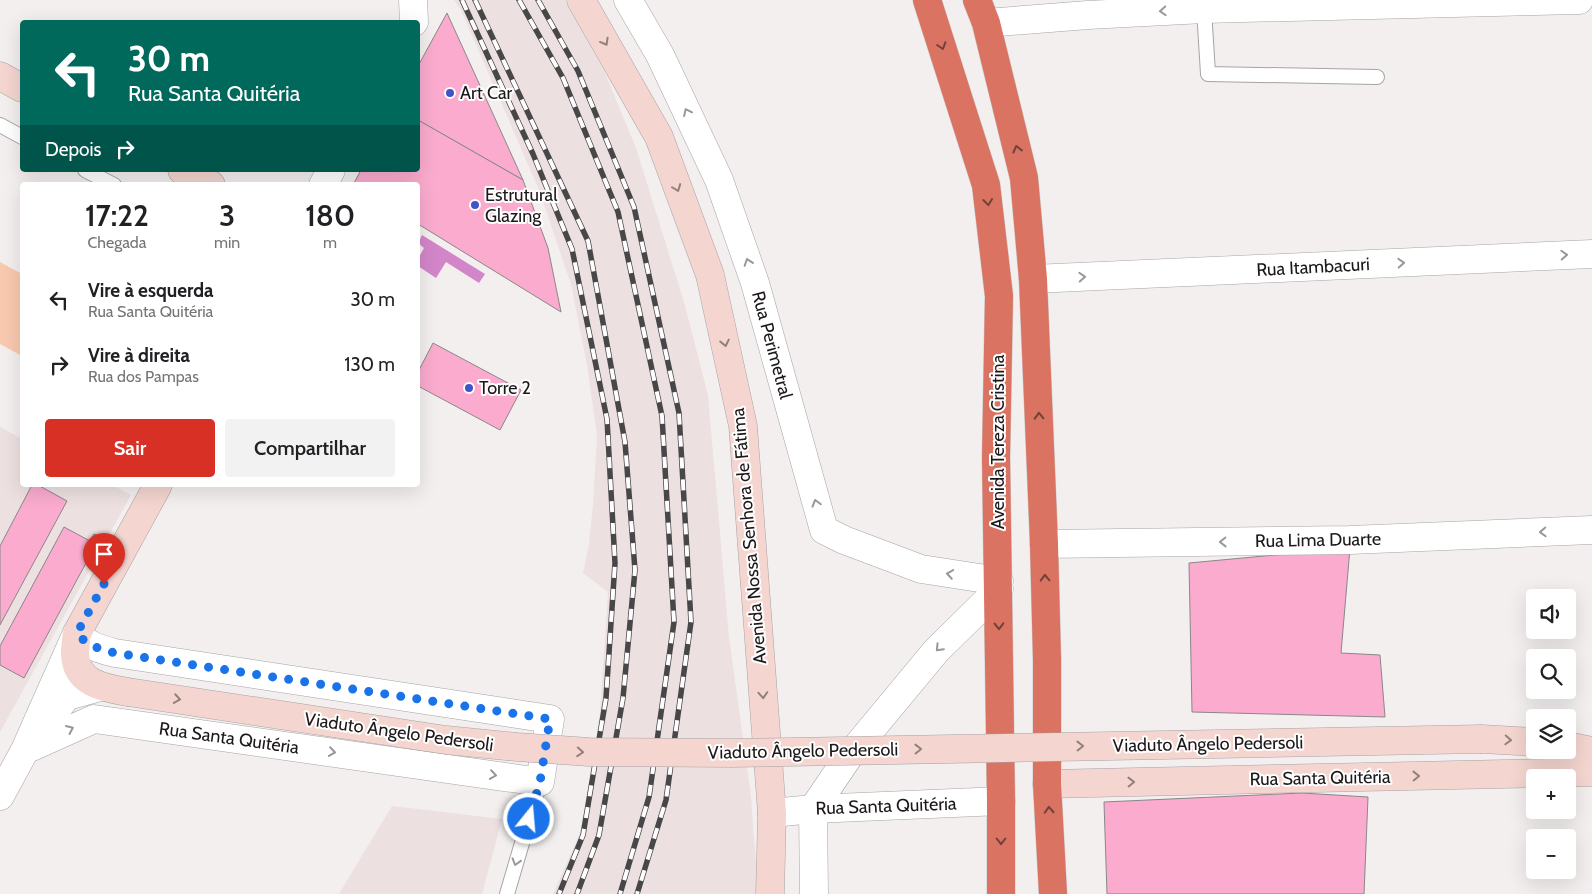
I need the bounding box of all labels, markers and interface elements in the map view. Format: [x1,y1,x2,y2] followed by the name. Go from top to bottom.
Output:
[1159,5,1167,16] one-way arrow
[128,37,210,80] text: 30 m
[599,37,609,46] one-way arrow
[45,40,110,105] icon: left
[936,42,946,50] one-way arrow
[128,80,300,107] text: Rua Santa Quitéria
[460,82,513,104] place label: Art Car
[444,87,456,99] marker: Art Car
[683,108,694,117] one-way arrow
[111,135,139,163] icon: right
[45,138,101,161] text: Depois
[1012,145,1023,154] one-way arrow
[671,183,681,191] one-way arrow
[485,184,558,227] place label: Estrutural Glazing
[85,197,149,234] text: 17:22
[219,197,235,234] text: 3
[305,197,355,234] text: 180
[982,198,993,206] one-way arrow
[469,199,481,211] marker: Estrutural Glazing
[87,233,146,252] text: Chegada
[214,233,240,252] text: min
[323,233,337,252] text: m
[1560,250,1568,261] one-way arrow
[1256,253,1370,281] street label: Rua Itambacuri
[1398,257,1406,268] one-way arrow
[744,259,754,267] one-way arrow
[1078,272,1086,282] one-way arrow
[88,279,214,302] text: Vire à esquerda
[45,286,73,314] icon: left
[351,288,395,311] text: 30 m
[747,289,797,402] street label: Rua Perimetral
[88,302,213,321] text: Rua Santa Quitéria
[719,338,730,347] one-way arrow
[88,344,190,367] text: Vire à direita
[45,351,73,379] icon: right
[344,353,395,376] text: 130 m
[987,354,1009,529] street label: Avenida Tereza Cristina
[88,367,199,386] text: Rua dos Pampas
[479,377,531,399] place label: Torre 2
[463,382,475,394] marker: Torre 2
[727,407,771,665] street label: Avenida Nossa Senhora de Fátima
[1033,411,1044,419] one-way arrow
[45,419,215,477] button: Sair
[225,419,395,477] button: Compartilhar
[812,499,822,508] one-way arrow
[1539,527,1547,538] one-way arrow
[1255,528,1381,552] street label: Rua Lima Duarte
[83,533,125,584] pin
[1219,537,1227,548] one-way arrow
[90,540,118,568] icon: arrive
[946,569,955,579] one-way arrow
[1040,574,1050,582] one-way arrow
[1526,589,1576,879] map controls
[1526,589,1576,639] button: sound
[994,622,1004,630] one-way arrow
[936,642,945,651] one-way arrow
[1526,649,1576,699] button: search
[757,691,768,699] one-way arrow
[172,694,181,704] one-way arrow
[303,708,495,756] street label: Viaduto Ângelo Pedersoli
[1526,709,1576,759] button: layers
[158,717,301,759] street label: Rua Santa Quitéria
[65,725,74,736] one-way arrow
[1113,731,1303,757] street label: Viaduto Ângelo Pedersoli
[1505,735,1513,746] one-way arrow
[708,738,898,764] street label: Viaduto Ângelo Pedersoli
[1077,741,1085,751] one-way arrow
[914,744,922,755] one-way arrow
[577,746,585,757] one-way arrow
[328,747,337,757] one-way arrow
[1249,766,1391,790] street label: Rua Santa Quitéria
[1526,769,1576,819] button: +
[489,770,498,780] one-way arrow
[1412,770,1420,781] one-way arrow
[1128,777,1135,787] one-way arrow
[502,792,554,844] position arrow
[815,793,957,819] street label: Rua Santa Quitéria
[1043,806,1054,814] one-way arrow
[1526,829,1576,879] button: −
[996,838,1006,845] one-way arrow
[512,858,522,866] one-way arrow

